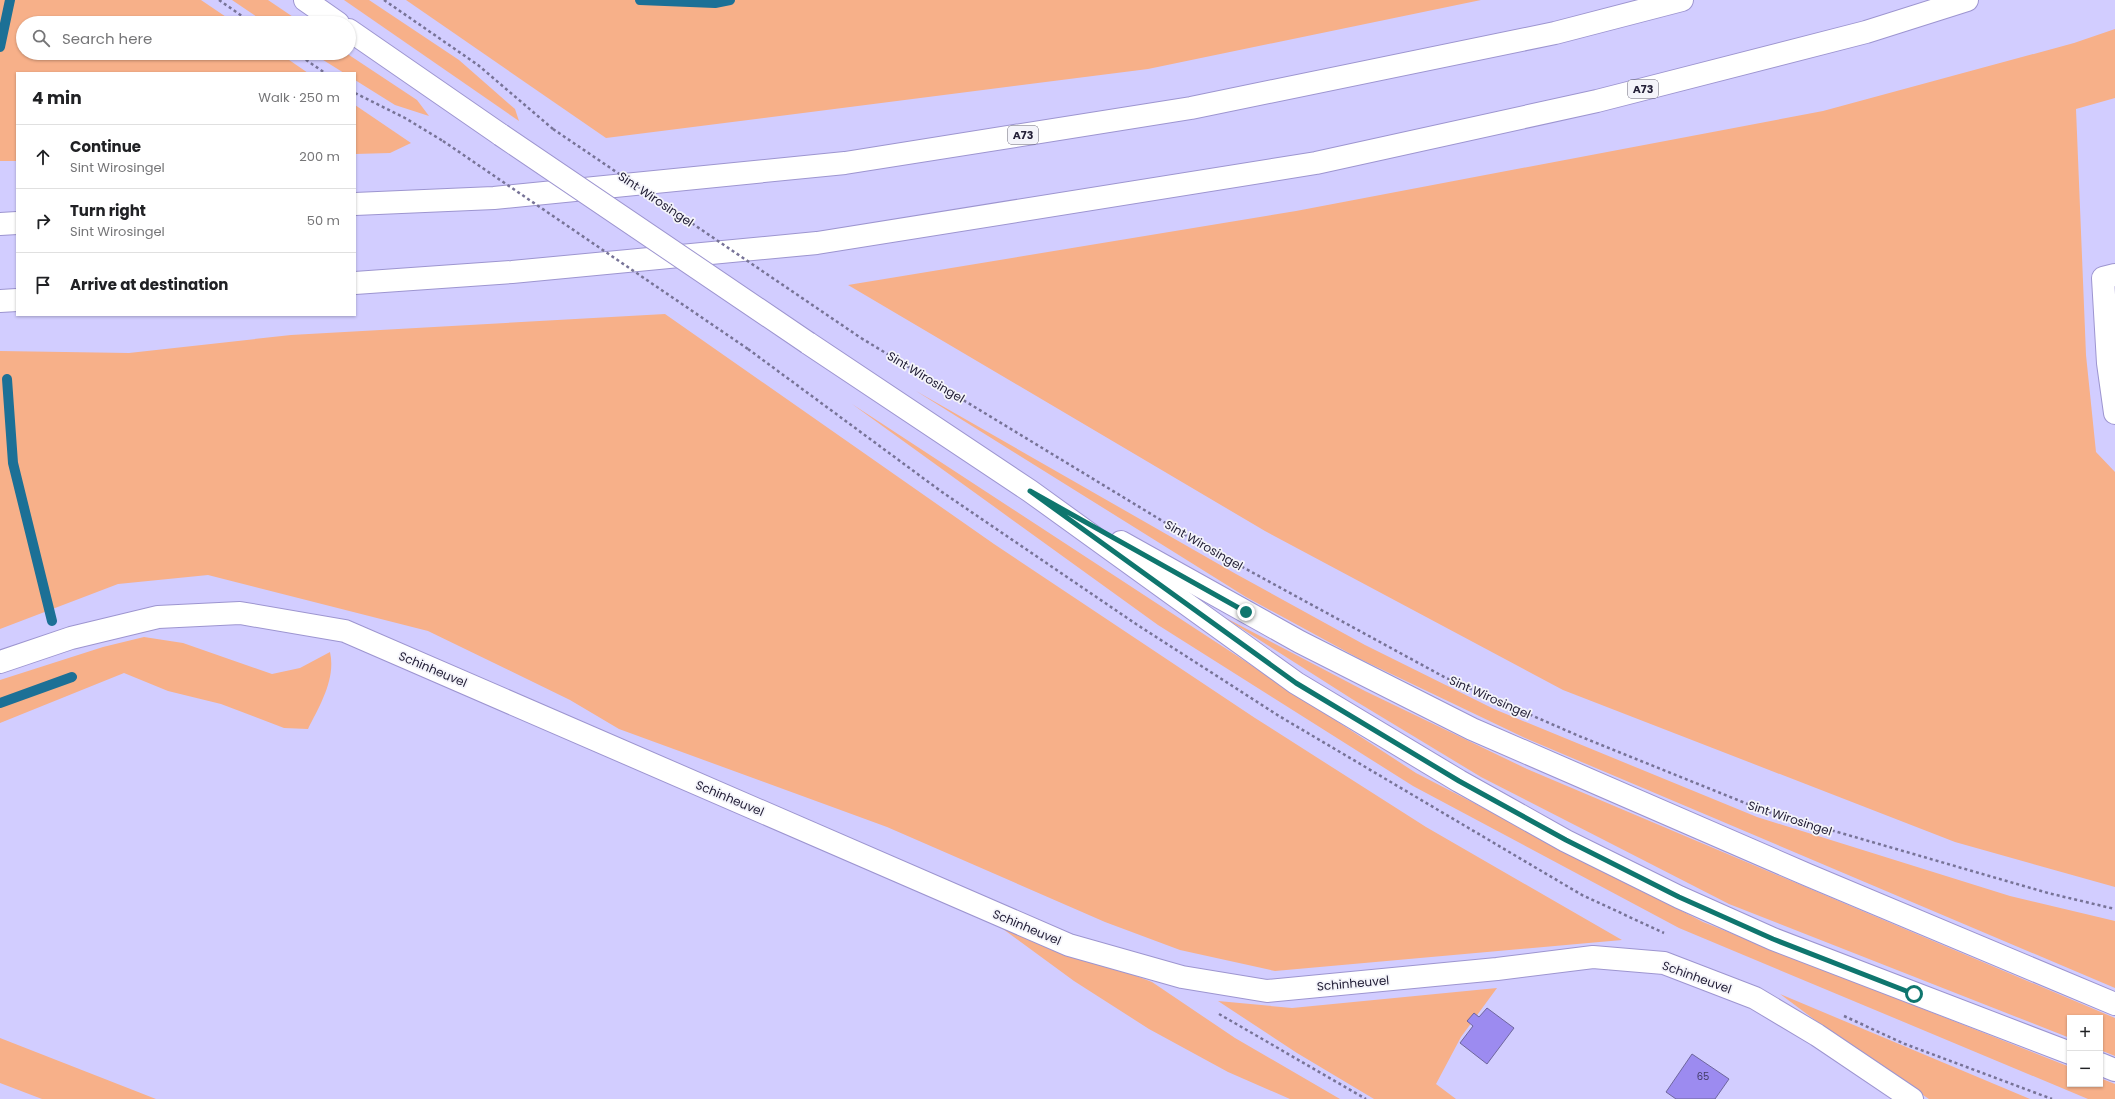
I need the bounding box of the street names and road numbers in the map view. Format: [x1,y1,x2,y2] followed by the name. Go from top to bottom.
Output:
[1628,80,1658,98] road number: A73
[1008,126,1038,144] road number: A73
[615,167,697,231] street label: Sint Wirosingel
[884,347,968,407] street label: Sint Wirosingel
[1162,516,1246,574] street label: Sint Wirosingel
[396,647,470,691] street label: Schinheuvel
[1447,671,1533,723] street label: Sint Wirosingel
[693,776,767,820] street label: Schinheuvel
[1746,796,1834,840] street label: Sint Wirosingel
[990,905,1064,949] street label: Schinheuvel
[1660,957,1734,997] street label: Schinheuvel
[1316,971,1390,995] street label: Schinheuvel

